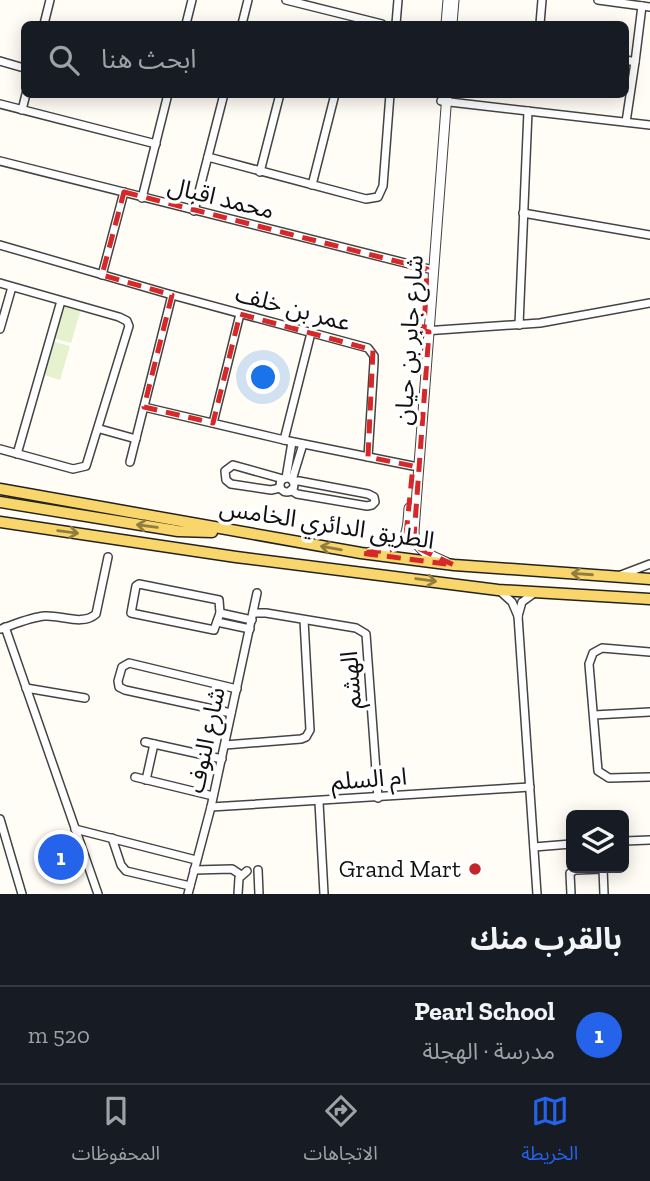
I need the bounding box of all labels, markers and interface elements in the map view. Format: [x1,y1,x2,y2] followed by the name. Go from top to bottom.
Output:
[21,21,629,98] search box
[45,41,83,79] icon: search
[101,43,196,75] text: ابحث هنا
[165,170,277,225] street label: محمد اقبال
[388,254,432,426] street label: شارع جابر بن حيان
[232,278,354,337] street label: عمر بن خلف
[246,360,280,394] your location
[217,492,437,559] street label: الطريق الدائري الخامس
[136,519,158,532] one-way arrow
[56,526,78,539] one-way arrow
[321,540,343,554] one-way arrow
[571,567,594,580] one-way arrow
[414,574,437,587] one-way arrow
[334,650,370,710] street label: الهشم
[180,684,234,796] street label: شارع النوف
[330,761,408,800] street label: ام السلم
[566,810,629,873] map controls
[566,810,629,873] button: layers
[38,831,84,883] pin: 1
[339,854,461,883] place label: Grand Mart
[467,861,483,877] marker: Grand Mart
[470,921,622,957] text: بالقرب منك
[414,995,555,1027] text: Pearl School
[28,1021,90,1049] text: 520 m
[594,1021,604,1049] text: 1
[422,1037,555,1065] text: مدرسة · الهجلة
[72,1092,160,1174] tab: المحفوظات
[304,1092,378,1174] tab: الاتجاهات
[521,1092,578,1174] tab: الخريطة

